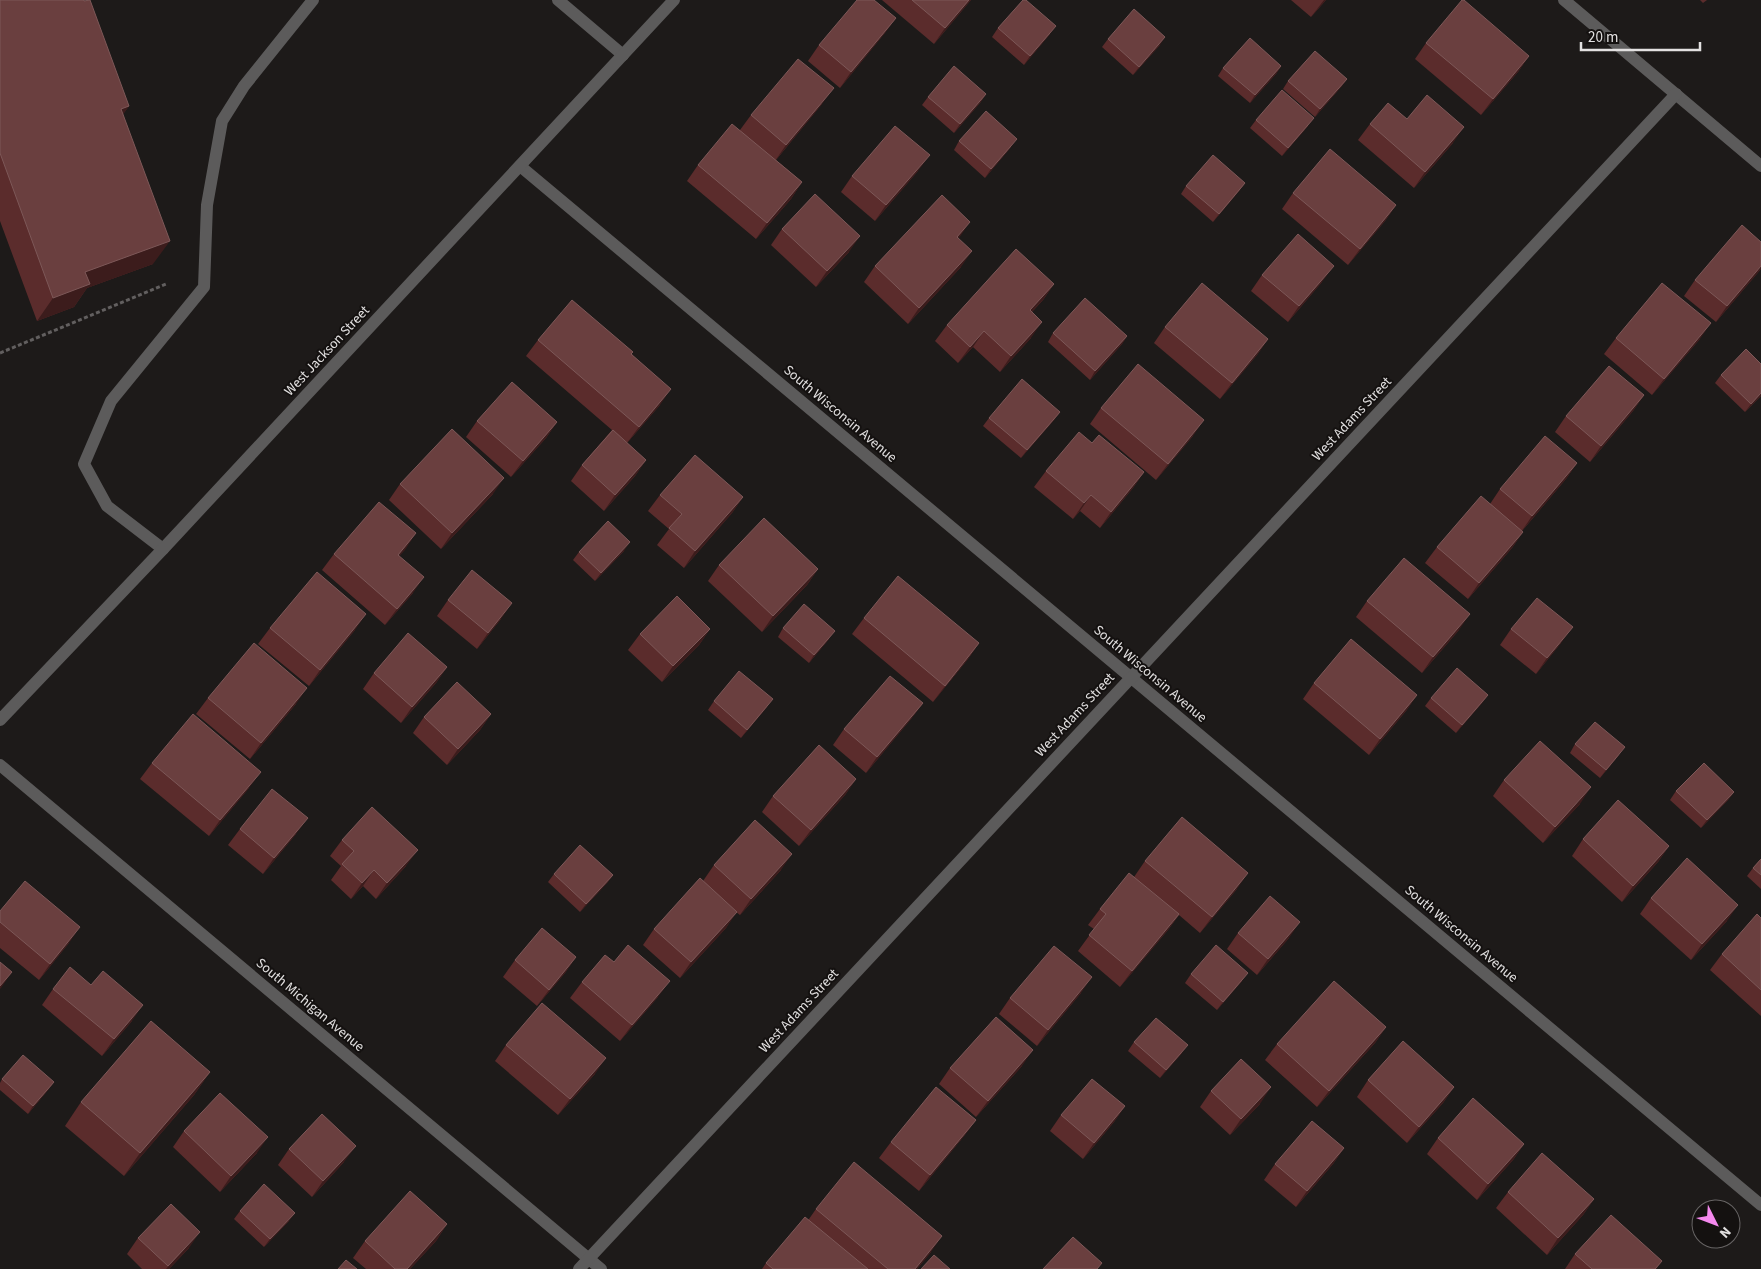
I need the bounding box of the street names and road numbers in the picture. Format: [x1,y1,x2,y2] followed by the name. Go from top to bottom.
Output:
[280,301,374,401] street label: West Jackson Street
[779,361,901,467] street label: South Wisconsin Avenue
[1308,372,1397,466] street label: West Adams Street
[1089,621,1211,727] street label: South Wisconsin Avenue
[1031,668,1120,762] street label: West Adams Street
[1400,881,1522,987] street label: South Wisconsin Avenue
[251,954,369,1057] street label: South Michigan Avenue
[755,964,844,1058] street label: West Adams Street

